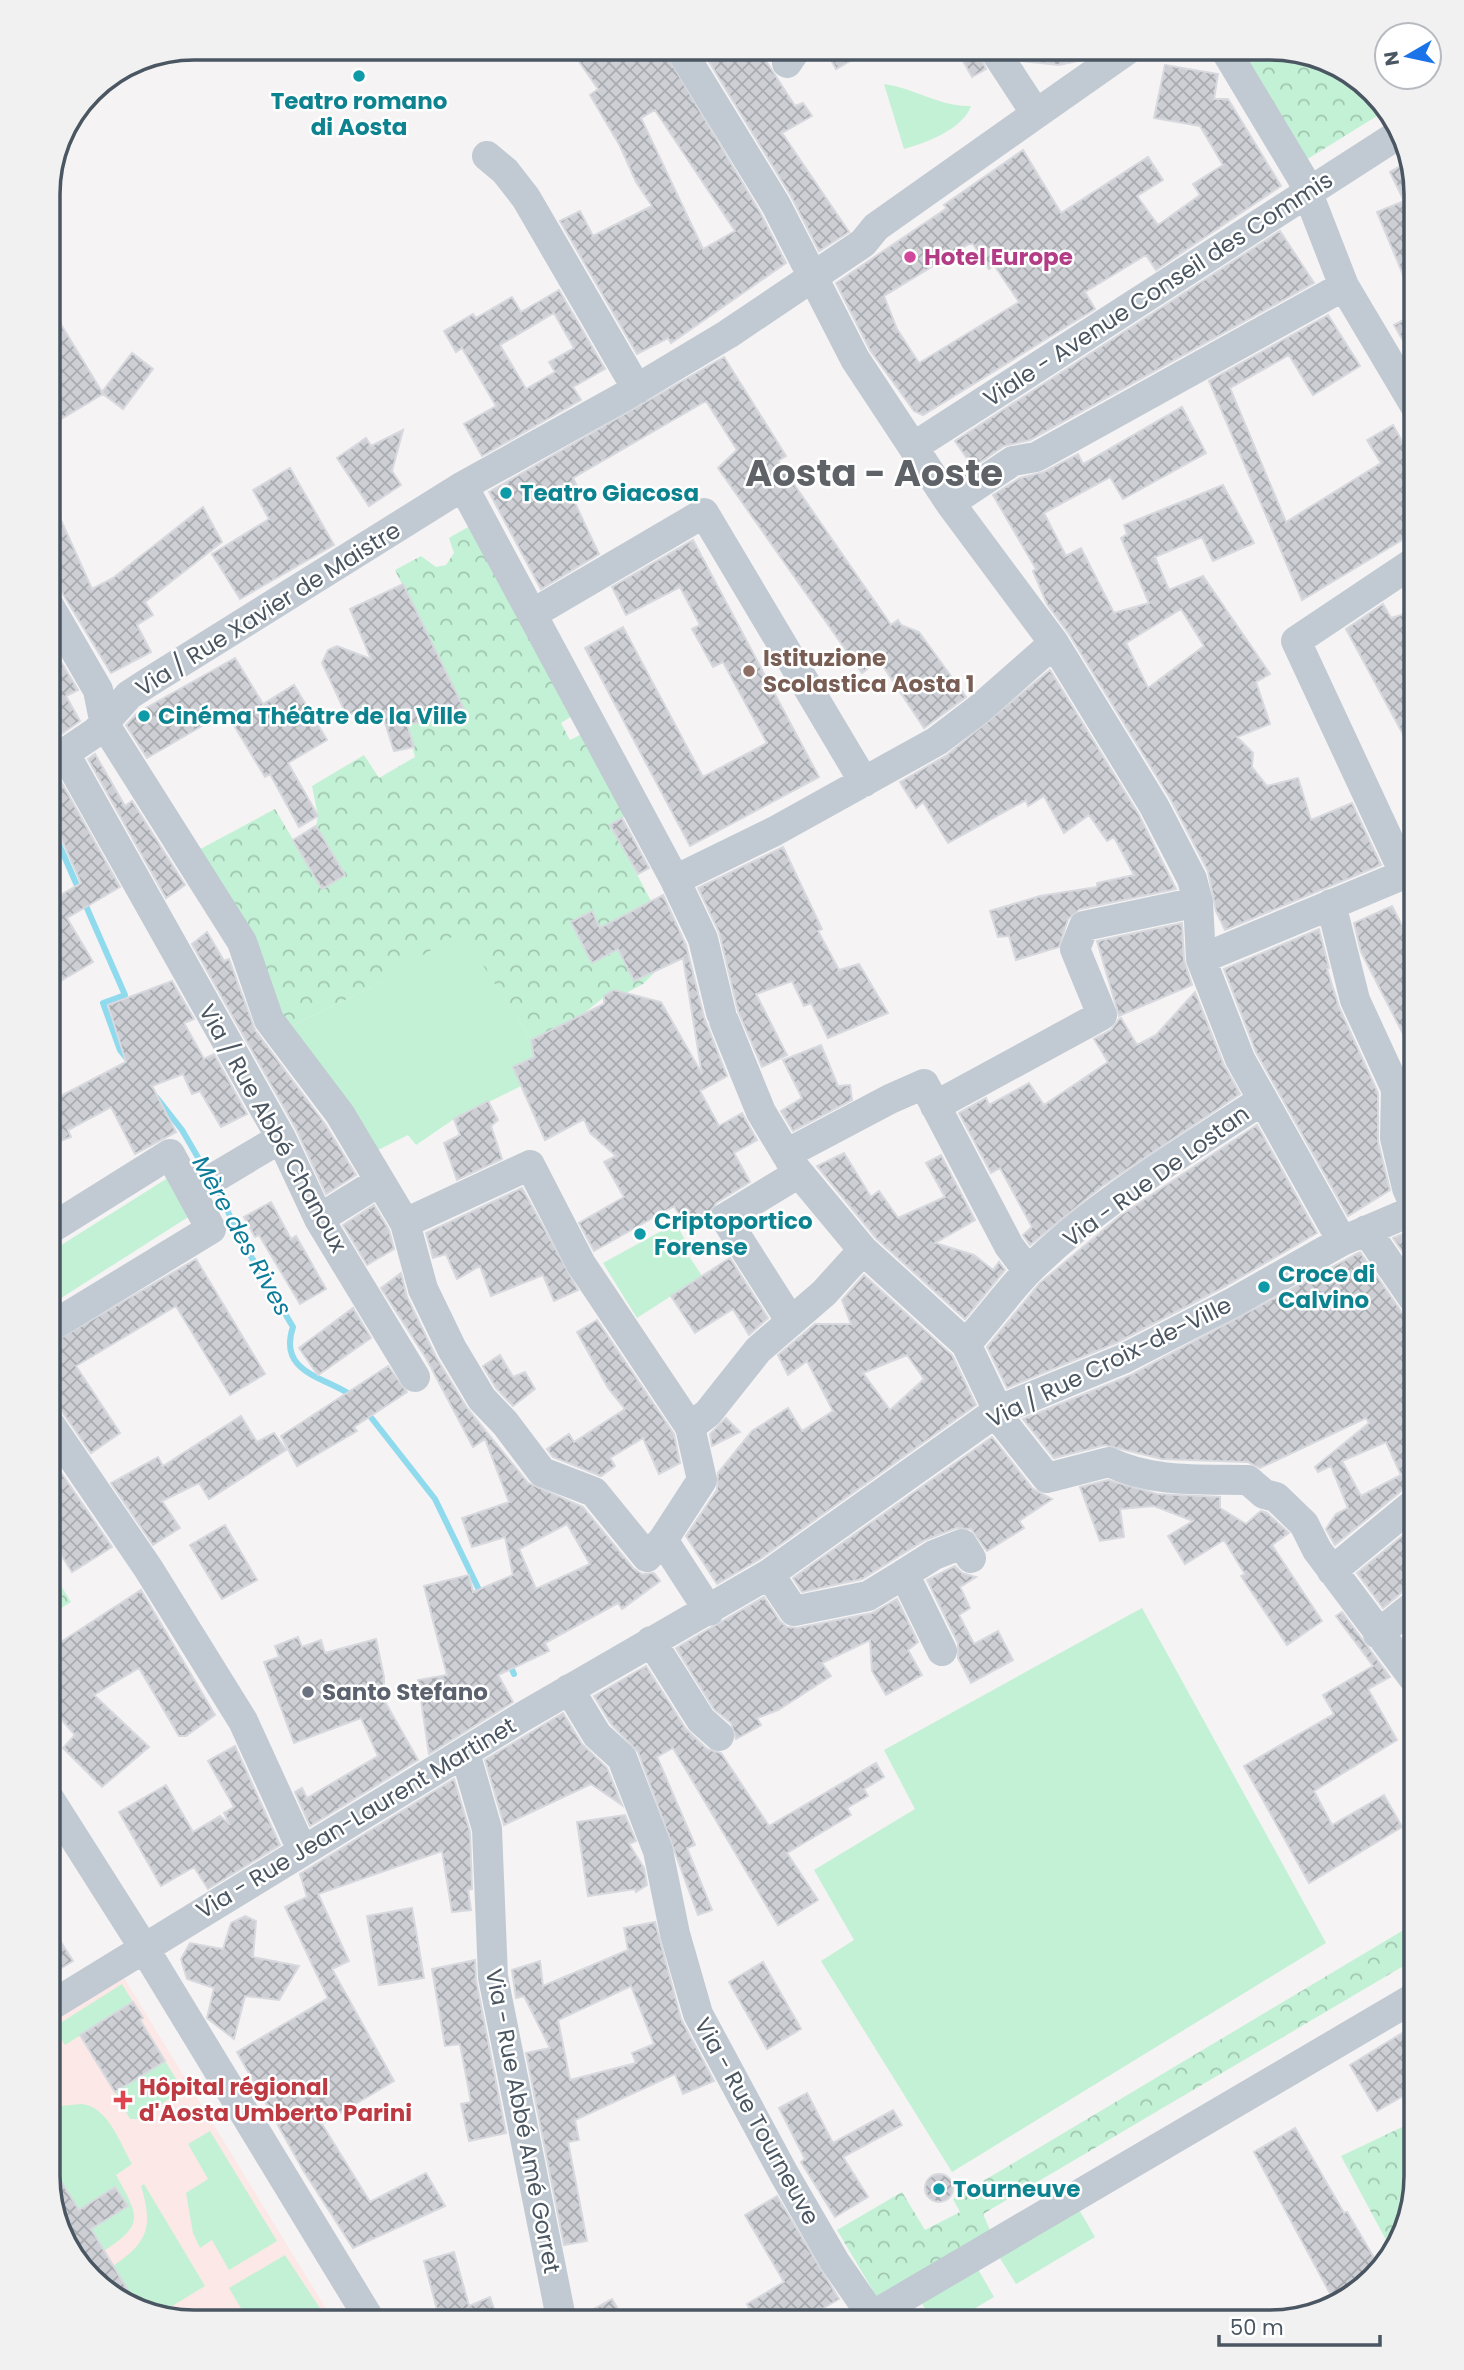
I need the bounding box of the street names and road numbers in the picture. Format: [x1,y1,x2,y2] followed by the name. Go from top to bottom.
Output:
[977,164,1339,414] street label: Viale - Avenue Conseil des Commis
[129,514,407,704] street label: Via / Rue Xavier de Maistre
[191,998,355,1258] street label: Via / Rue Abbé Chanoux
[1056,1098,1256,1254] street label: Via - Rue De Lostan
[981,1289,1237,1435] street label: Via / Rue Croix-de-Ville
[190,1710,522,1926] street label: Via - Rue Jean-Laurent Martinet
[478,1966,568,2276] street label: Via - Rue Abbé Amé Gorret
[687,2012,827,2230] street label: Via - Rue Tourneuve

